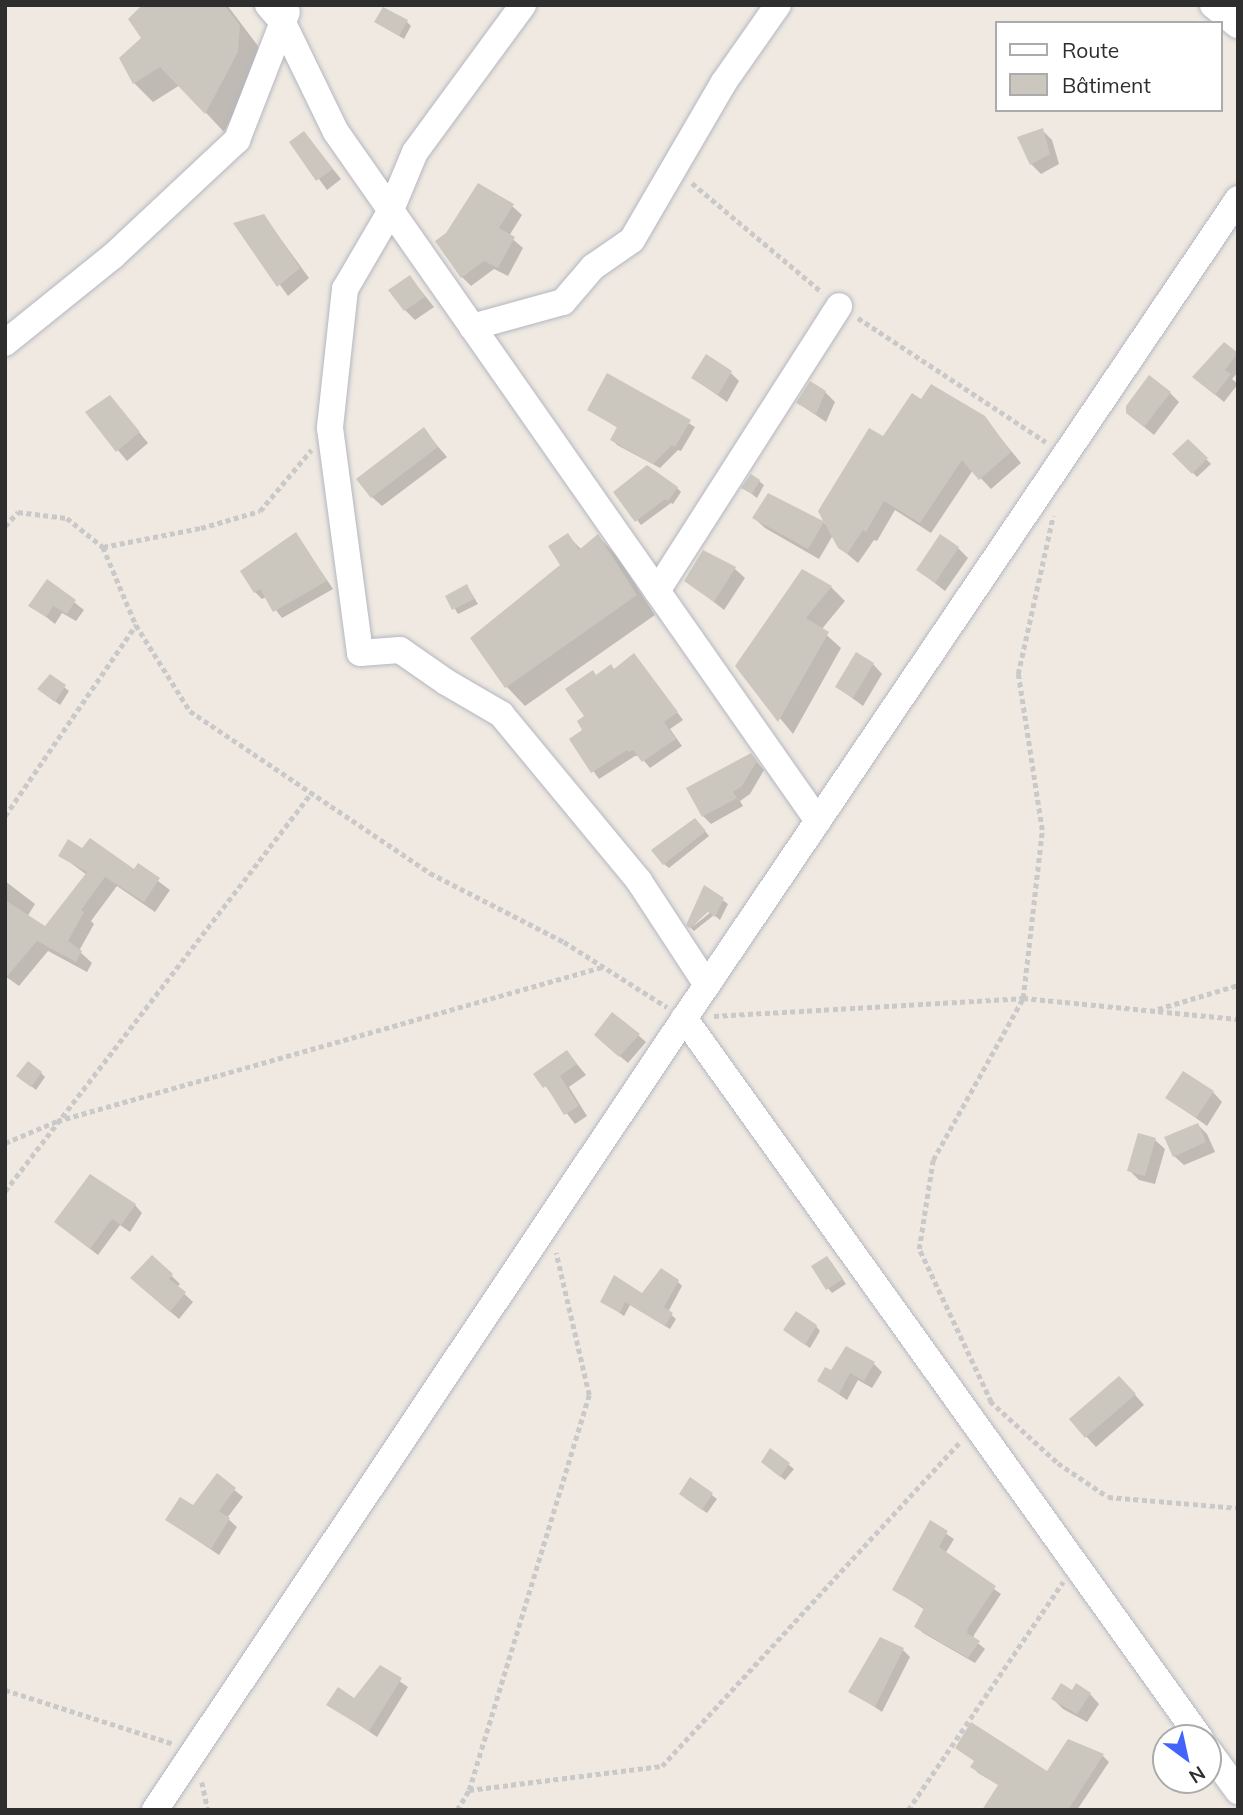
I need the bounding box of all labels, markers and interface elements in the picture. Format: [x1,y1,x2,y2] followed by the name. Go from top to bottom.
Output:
[995,21,1222,112] legend
[1062,37,1119,63] text: Route
[1062,72,1151,98] text: Bâtiment
[1152,1724,1222,1794] north arrow
[1185,1761,1210,1789] text: N

